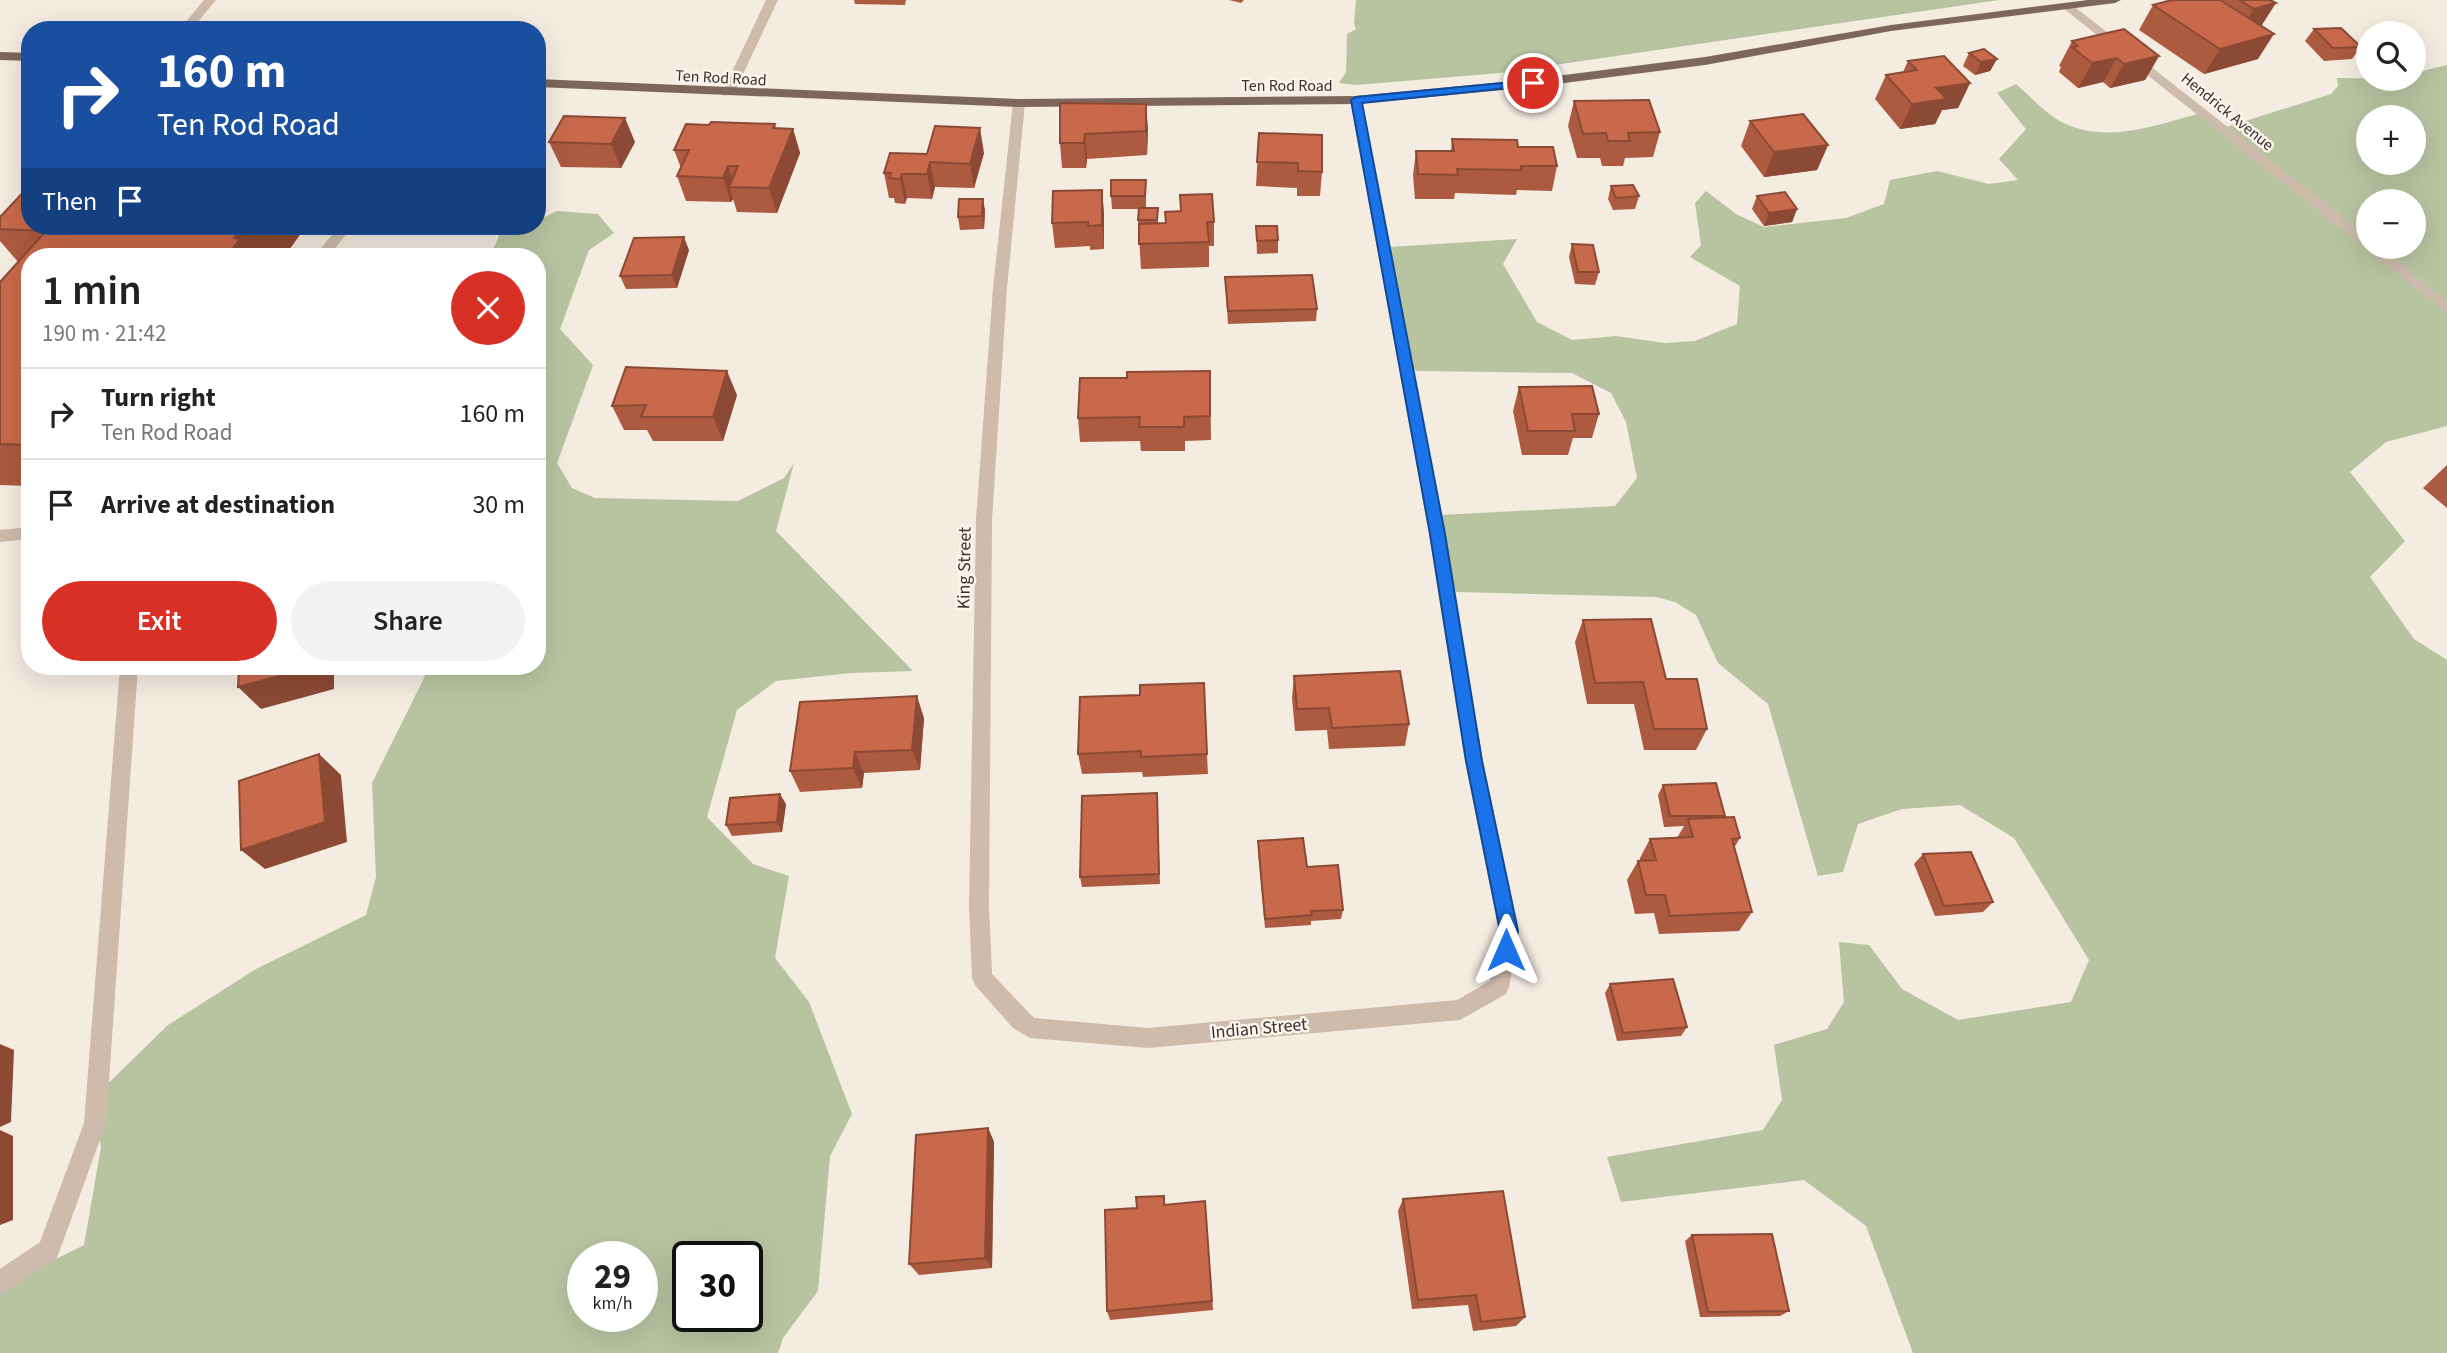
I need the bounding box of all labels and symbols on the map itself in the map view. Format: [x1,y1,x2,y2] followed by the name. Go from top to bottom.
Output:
[1503,53,1563,113] pin
[675,65,767,91] street label: Ten Rod Road
[2176,68,2278,156] street label: Hendrick Avenue
[1241,75,1333,97] street label: Ten Rod Road
[951,527,978,609] street label: King Street
[1469,913,1543,987] position arrow
[1210,1012,1308,1045] street label: Indian Street
[672,1241,763,1332] speed limit sign: 30

